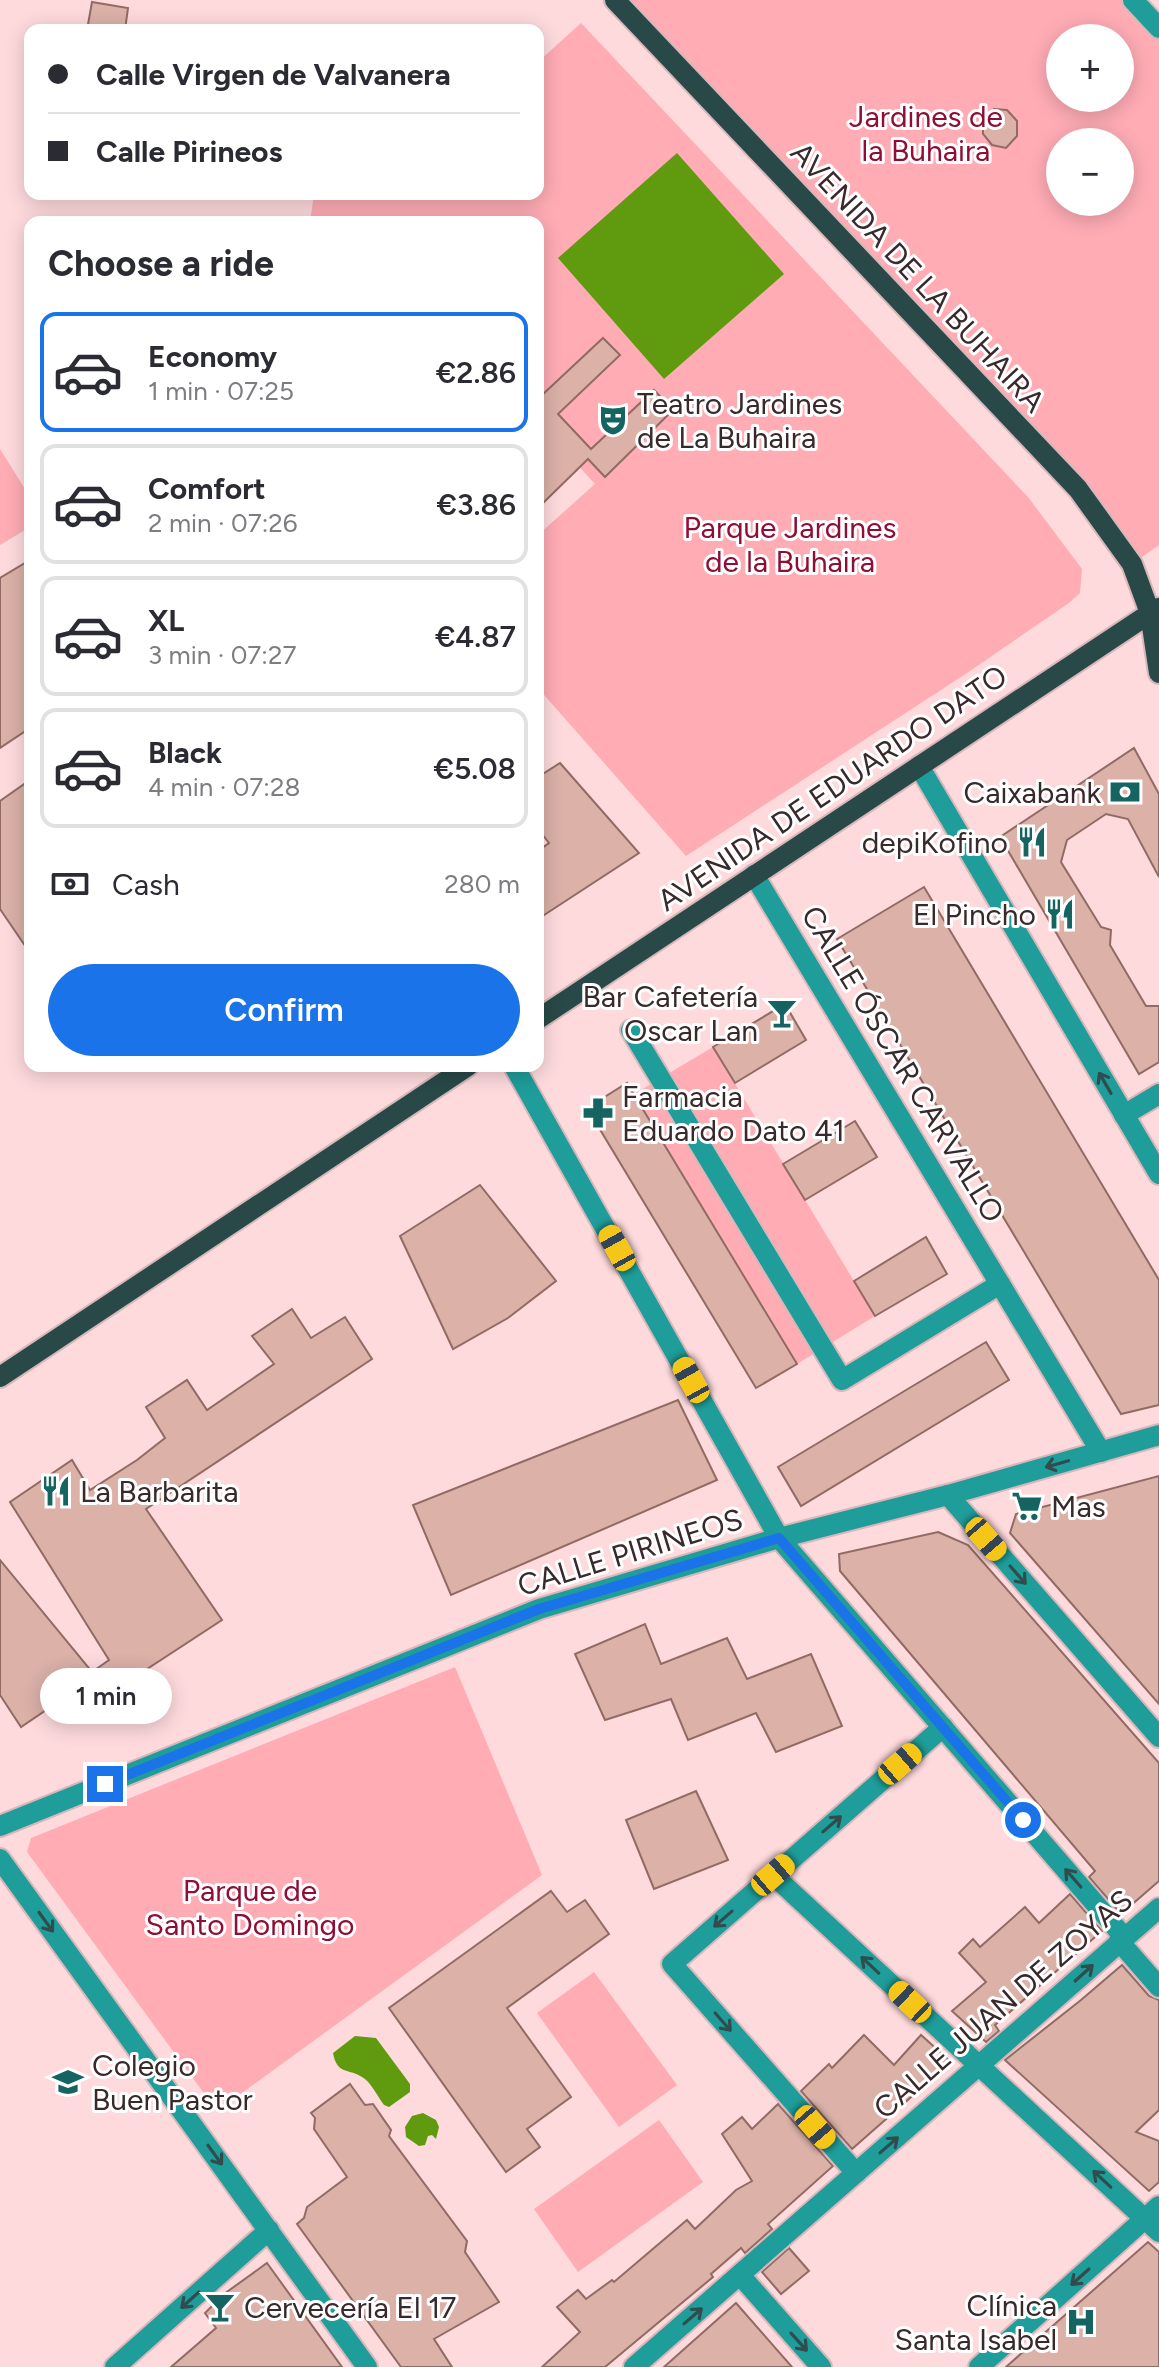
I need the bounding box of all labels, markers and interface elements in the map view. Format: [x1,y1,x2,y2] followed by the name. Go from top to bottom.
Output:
[1046,24,1134,216] map controls
[1046,24,1134,112] button: +
[96,56,451,93] text: Calle Virgen de Valvanera
[849,98,1003,169] park label: Jardines de la Buhaira
[1046,128,1134,216] button: −
[96,133,283,170] text: Calle Pirineos
[783,134,1053,420] street label: AVENIDA DE LA BUHAIRA
[48,242,274,285] text: Choose a ride
[52,336,124,408] icon: car
[148,338,277,375] text: Economy
[436,354,516,391] text: €2.86
[148,375,294,407] text: 1 min · 07:25
[637,385,842,456] place label: Teatro Jardines de La Buhaira
[596,403,630,437] theatre icon: Teatro Jardines de La Buhaira
[52,468,124,540] icon: car
[148,470,266,507] text: Comfort
[436,486,516,523] text: €3.86
[148,507,298,539] text: 2 min · 07:26
[684,509,896,580] park label: Parque Jardines de la Buhaira
[52,600,124,672] icon: car
[148,602,184,639] text: XL
[435,618,516,655] text: €4.87
[148,639,296,671] text: 3 min · 07:27
[650,657,1014,919] street label: AVENIDA DE EDUARDO DATO
[52,732,124,804] icon: car
[148,734,222,771] text: Black
[434,750,516,787] text: €5.08
[148,771,300,803] text: 4 min · 07:28
[964,774,1101,811] place label: Caixabank
[1108,775,1142,809] bank icon: Caixabank
[862,824,1008,861] place label: depiKofino
[1015,825,1049,859] restaurant icon: depiKofino
[48,862,92,906] icon: cash
[112,866,180,903] text: Cash
[444,868,520,900] text: 280 m
[913,896,1036,933] place label: El Pincho
[1043,897,1077,931] restaurant icon: El Pincho
[794,899,1012,1229] street label: CALLE ÓSCAR CARVALLO
[48,964,520,1056] button: Confirm
[582,978,758,1049] place label: Bar Cafetería Oscar Lan
[765,996,799,1030] bar icon: Bar Cafetería Oscar Lan
[1097,1072,1113,1095] one-way arrow
[622,1078,845,1149] place label: Farmacia Eduardo Dato 41
[581,1096,615,1130] pharmacy icon: Farmacia Eduardo Dato 41
[595,1221,639,1275] car
[669,1353,713,1407] car
[1045,1457,1071,1472] one-way arrow
[80,1473,239,1510] place label: La Barbarita
[39,1474,73,1508] restaurant icon: La Barbarita
[1051,1488,1106,1525] place label: Mas
[1010,1489,1044,1523] supermarket icon: Mas
[513,1500,747,1604] street label: CALLE PIRINEOS
[961,1513,1011,1565] car
[1009,1565,1027,1585] one-way arrow
[39,1668,171,1724] callout: 1 min
[76,1680,136,1712] text: 1 min
[874,1739,926,1789] car
[87,1766,123,1802] route end
[1005,1802,1041,1838] route start
[821,1815,841,1833] one-way arrow
[747,1850,799,1900] car
[1064,1869,1082,1889] one-way arrow
[146,1872,354,1943] park label: Parque de Santo Domingo
[866,1882,1140,2126] street label: CALLE JUAN DE ZOYAS
[713,1910,733,1928] one-way arrow
[37,1911,54,1932] one-way arrow
[860,1955,880,1974] one-way arrow
[1073,1964,1093,1982] one-way arrow
[884,1977,936,2027] car
[714,2012,732,2032] one-way arrow
[92,2047,253,2118] place label: Colegio Buen Pastor
[51,2065,85,2099] school or university icon: Colegio Buen Pastor
[790,2101,840,2153] car
[878,2136,898,2154] one-way arrow
[206,2144,223,2165] one-way arrow
[1092,2171,1112,2189] one-way arrow
[1070,2267,1091,2286] one-way arrow
[895,2287,1057,2358] place label: Clínica Santa Isabel
[244,2289,456,2326] place label: Cervecería El 17
[203,2290,237,2324] bar icon: Cervecería El 17
[180,2291,200,2310] one-way arrow
[1064,2305,1098,2339] hospital icon: Clínica Santa Isabel
[682,2307,702,2325] one-way arrow
[790,2331,808,2351] one-way arrow

